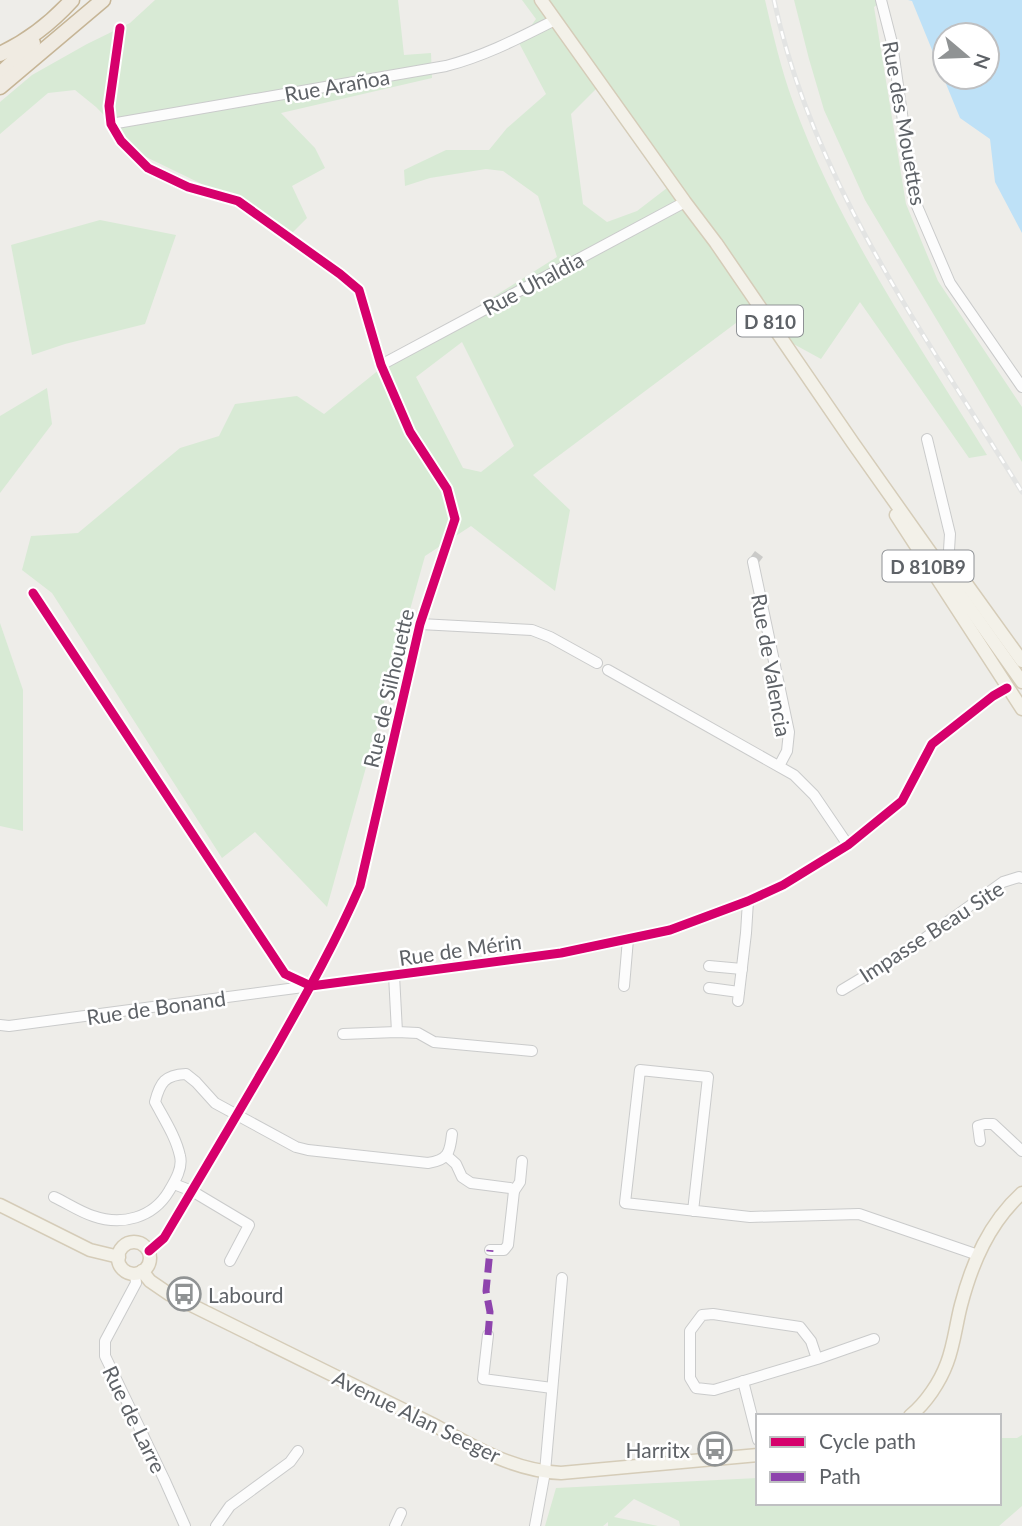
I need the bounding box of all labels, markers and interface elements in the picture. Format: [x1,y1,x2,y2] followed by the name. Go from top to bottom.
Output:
[931,21,1001,91] north arrow
[878,39,932,207] street label: Rue des Mouettes
[969,51,996,72] text: N
[282,63,392,107] street label: Rue Arañoa
[478,246,588,320] street label: Rue Uhaldia
[737,306,803,336] road number: D 810
[883,551,974,582] road number: D 810B9
[747,592,797,738] street label: Rue de Valencia
[358,606,418,770] street label: Rue de Silhouette
[854,875,1008,987] street label: Impasse Beau Site
[397,928,523,970] street label: Rue de Mérin
[85,985,227,1029] street label: Rue de Bonand
[165,1275,203,1313] bus stop icon: Labourd
[208,1282,284,1307] place label: Labourd
[98,1361,172,1477] street label: Rue de Larre
[329,1364,505,1468] street label: Avenue Alan Seeger
[756,1414,1001,1505] legend
[819,1428,916,1453] text: Cycle path
[696,1430,734,1468] bus stop icon: Harritx
[626,1437,691,1462] place label: Harritx
[819,1463,861,1488] text: Path

